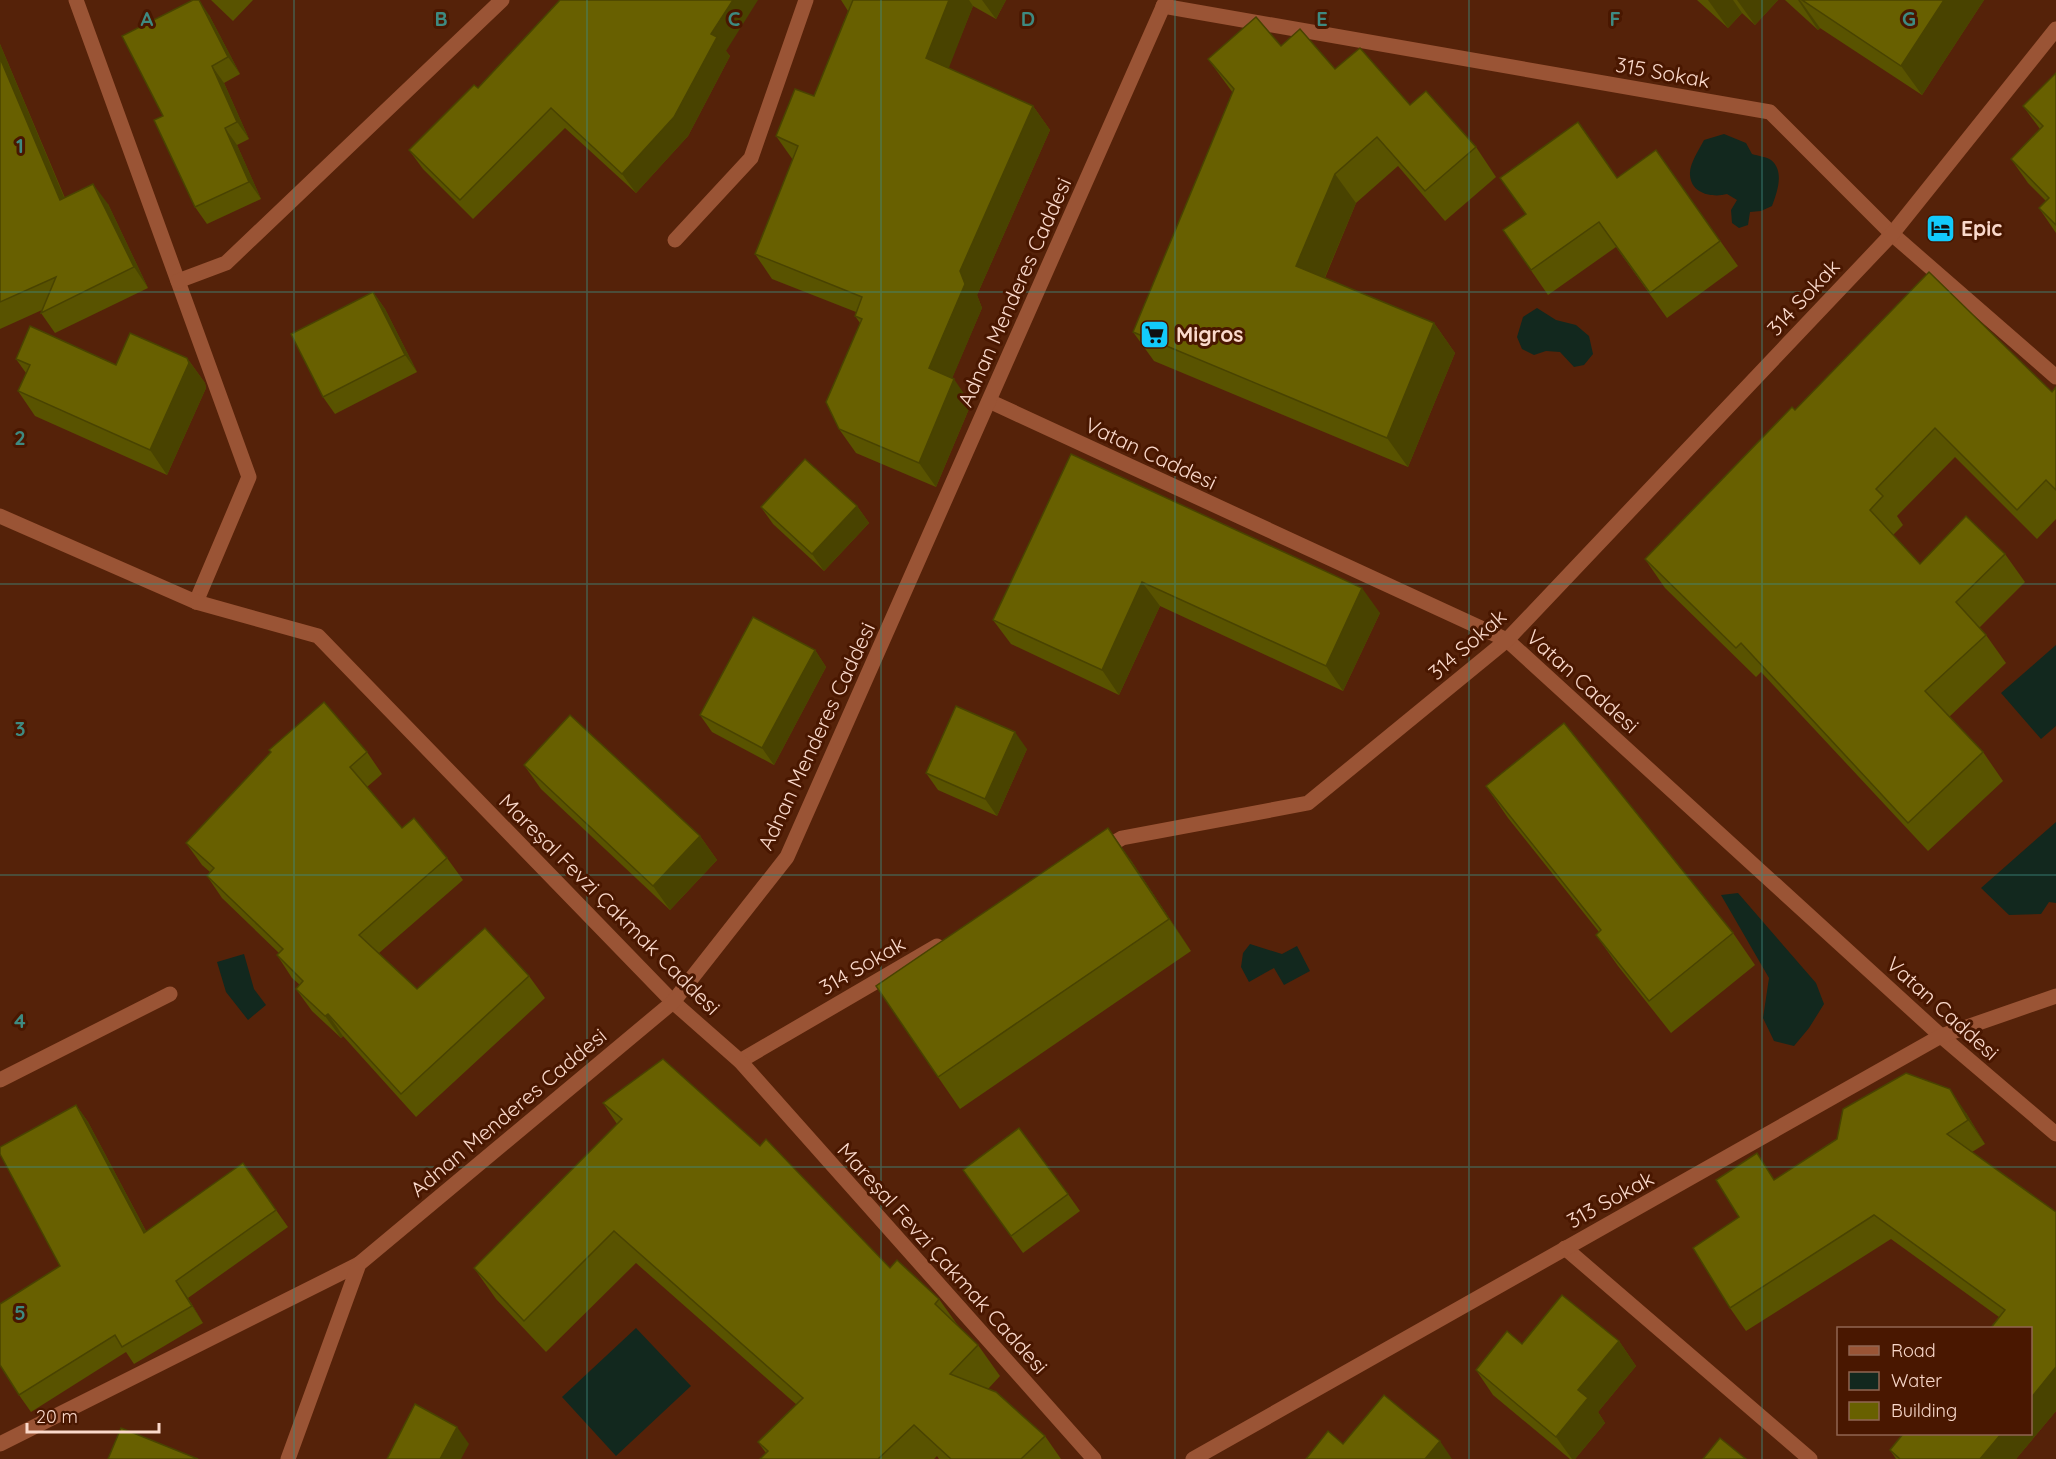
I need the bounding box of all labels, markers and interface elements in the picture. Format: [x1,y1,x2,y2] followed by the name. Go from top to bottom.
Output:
[141,6,154,31] text: A
[434,6,448,31] text: B
[728,6,741,31] text: C
[1021,6,1035,31] text: D
[1316,6,1328,31] text: E
[1609,6,1621,31] text: F
[1902,6,1916,31] text: G
[1614,51,1712,93] street label: 315 Sokak
[16,133,24,158] text: 1
[952,173,1076,411] street label: Adnan Menderes Caddesi
[1924,212,1956,244] hotel icon: Epic
[1961,215,2002,241] place label: Epic
[1761,253,1845,341] street label: 314 Sokak
[1139,318,1171,350] supermarket icon: Migros
[1176,321,1243,347] place label: Migros
[1081,411,1221,495] street label: Vatan Caddesi
[14,425,26,450] text: 2
[1423,603,1511,685] street label: 314 Sokak
[752,618,880,854] street label: Adnan Menderes Caddesi
[1521,624,1645,738] street label: Vatan Caddesi
[15,716,25,741] text: 3
[494,788,726,1020] street label: Mareşal Fevzi Çakmak Caddesi
[814,930,910,1000] street label: 314 Sokak
[1881,951,2005,1065] street label: Vatan Caddesi
[14,1008,26,1033] text: 4
[405,1022,611,1202] street label: Adnan Menderes Caddesi
[832,1137,1054,1379] street label: Mareşal Fevzi Çakmak Caddesi
[1562,1165,1658,1233] street label: 313 Sokak
[14,1300,26,1325] text: 5
[1837,1327,2032,1435] legend
[1891,1339,1936,1362] text: Road
[1891,1369,1942,1392] text: Water
[27,1396,159,1434] scale bar
[1891,1399,1957,1422] text: Building
[36,1405,78,1428] text: 20 m

